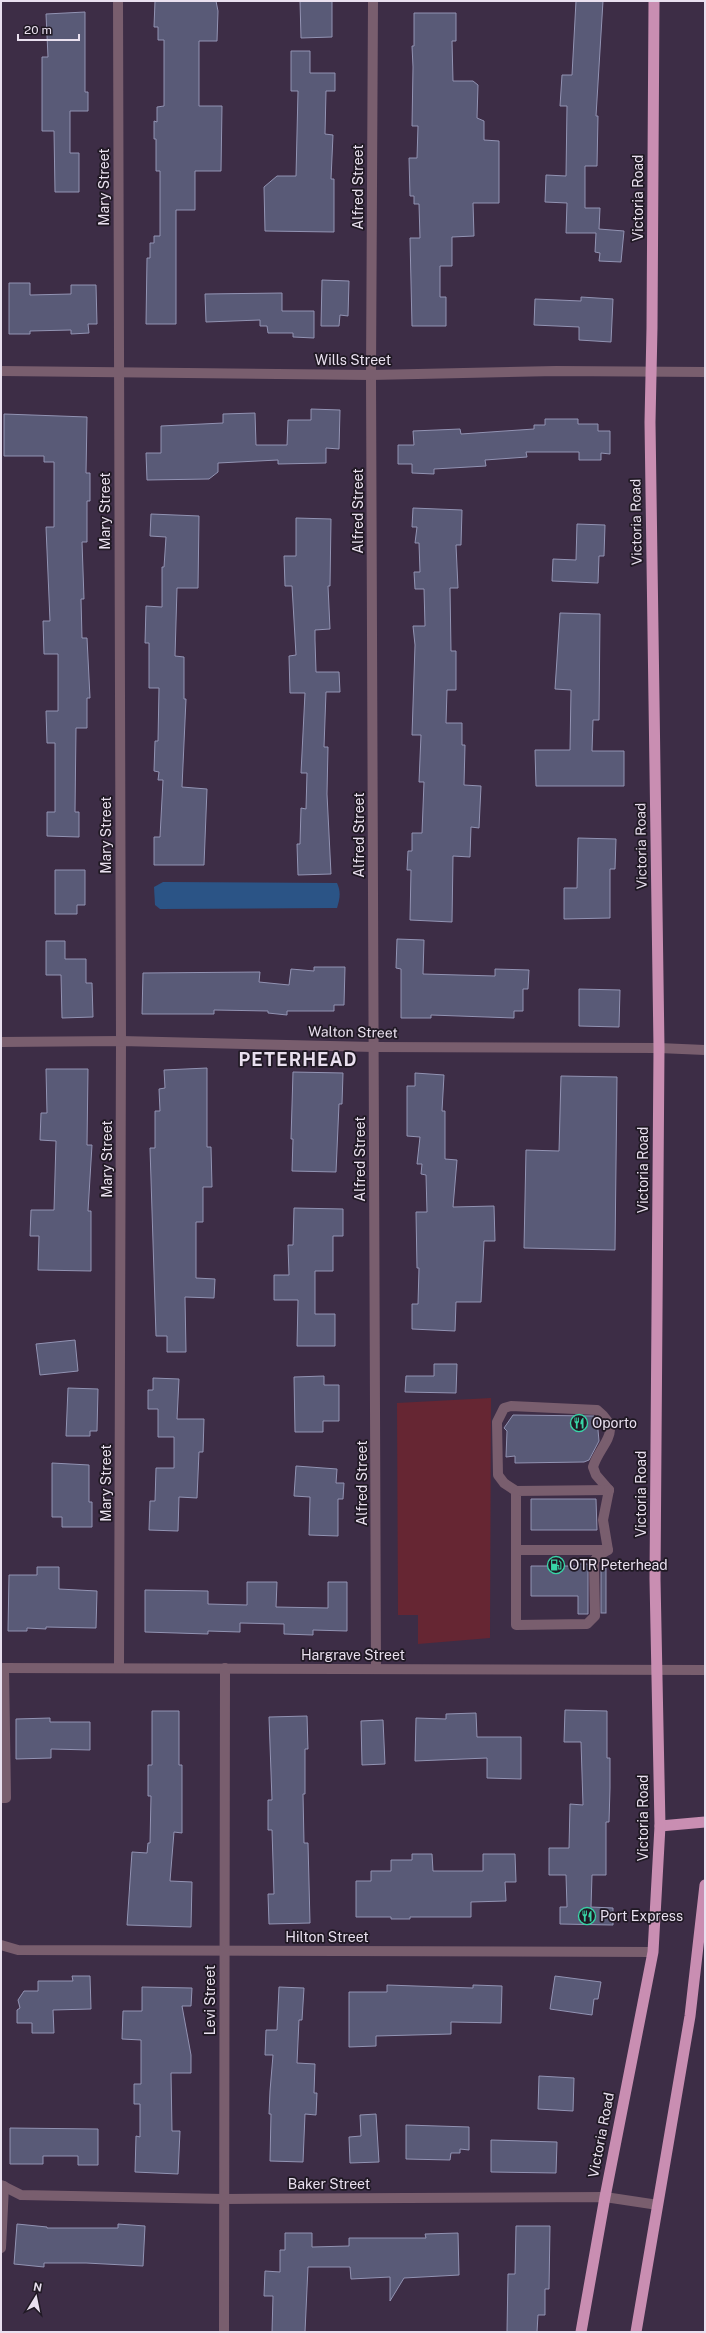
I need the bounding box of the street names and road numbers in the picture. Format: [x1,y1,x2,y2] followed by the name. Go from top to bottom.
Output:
[350,144,366,230] street label: Alfred Street
[96,148,112,226] street label: Mary Street
[630,155,646,241] street label: Victoria Road
[315,352,391,368] street label: Wills Street
[350,468,366,554] street label: Alfred Street
[97,472,113,550] street label: Mary Street
[627,479,645,565] street label: Victoria Road
[351,792,367,878] street label: Alfred Street
[98,796,114,874] street label: Mary Street
[632,803,650,889] street label: Victoria Road
[308,1023,398,1041] street label: Walton Street
[352,1116,368,1202] street label: Alfred Street
[99,1120,115,1198] street label: Mary Street
[635,1127,651,1213] street label: Victoria Road
[354,1440,370,1526] street label: Alfred Street
[98,1444,114,1522] street label: Mary Street
[633,1451,649,1537] street label: Victoria Road
[301,1647,405,1663] street label: Hargrave Street
[635,1775,651,1861] street label: Victoria Road
[285,1929,369,1945] street label: Hilton Street
[202,1965,218,2035] street label: Levi Street
[585,2091,617,2179] street label: Victoria Road
[288,2176,370,2192] street label: Baker Street

